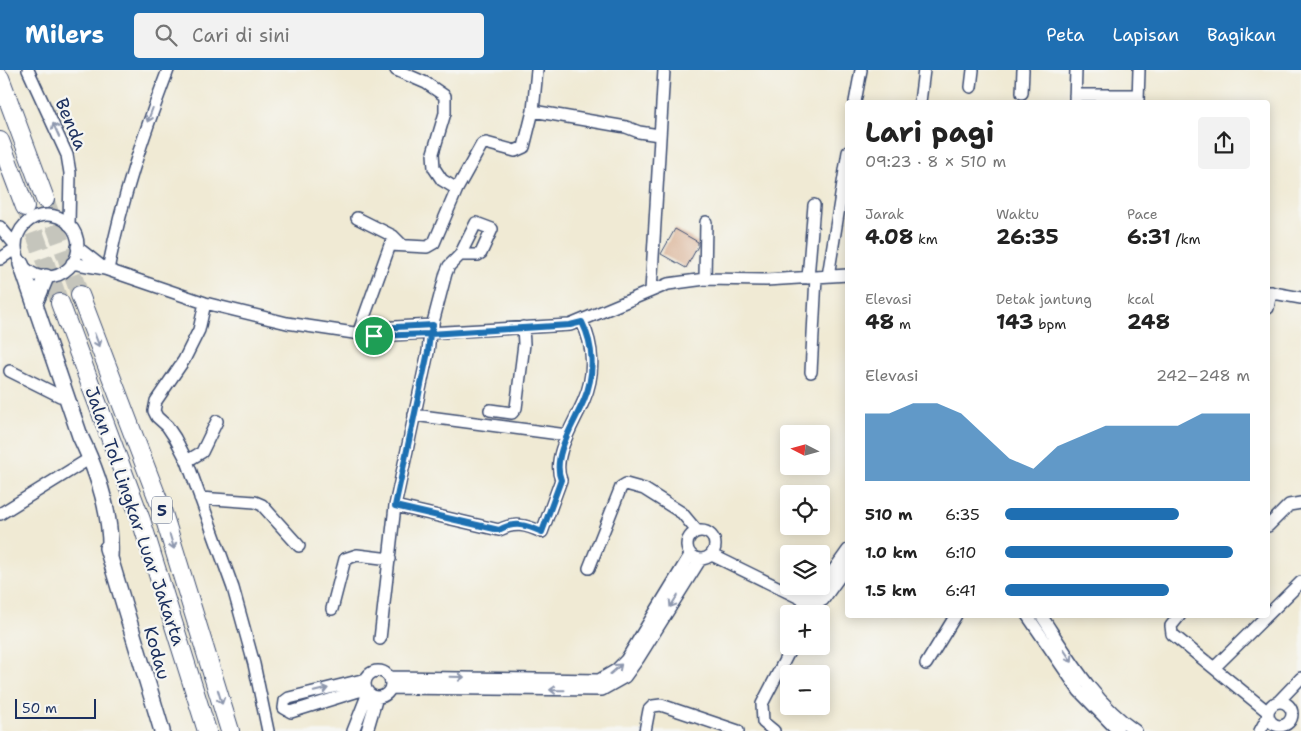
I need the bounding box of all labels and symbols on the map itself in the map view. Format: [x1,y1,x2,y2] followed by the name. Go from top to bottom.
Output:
[49,94,93,154] street label: Benda
[145,108,154,123] one-way arrow
[50,123,60,138] one-way arrow
[353,315,395,357] pin
[93,332,102,347] one-way arrow
[79,383,191,649] street label: Jalan Tol Lingkar Luar Jakarta
[780,425,830,475] north arrow
[152,496,172,524] road number: 5
[168,533,177,549] one-way arrow
[669,594,679,608] one-way arrow
[138,624,176,682] street label: Kodau
[1063,648,1073,662] one-way arrow
[609,663,622,675] one-way arrow
[448,672,464,682] one-way arrow
[313,685,329,694] one-way arrow
[549,685,565,695] one-way arrow
[216,688,226,704] one-way arrow
[15,696,96,719] scale bar

